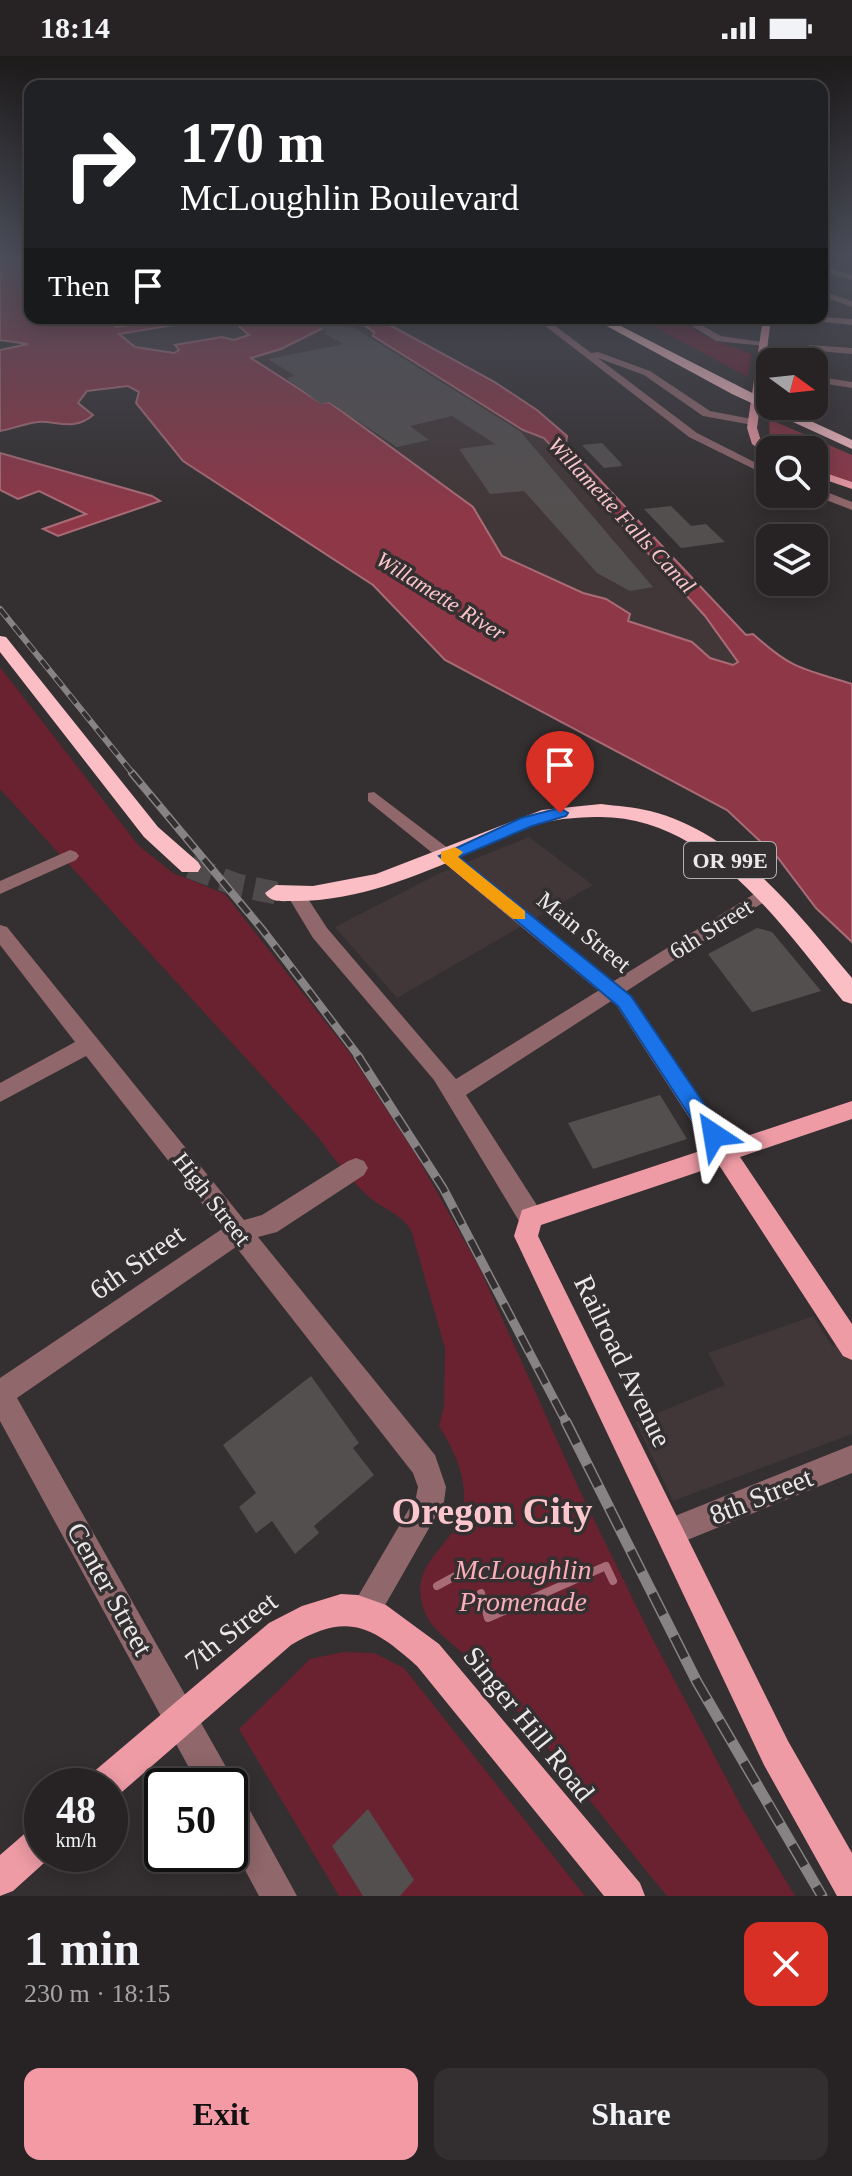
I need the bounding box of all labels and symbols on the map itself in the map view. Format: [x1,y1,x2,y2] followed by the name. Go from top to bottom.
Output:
[756,348,828,420] north arrow
[543,432,701,598] water label: Willamette Falls Canal
[372,546,510,646] water label: Willamette River
[526,731,594,813] pin
[684,842,776,878] road number: OR 99E
[532,886,636,978] street label: Main Street
[665,893,757,965] street label: 6th Street
[672,1093,756,1177] position arrow
[168,1148,256,1251] street label: High Street
[84,1218,190,1306] street label: 6th Street
[568,1270,678,1452] street label: Railroad Avenue
[705,1461,817,1531] street label: 8th Street
[392,1490,592,1532] district label: Oregon City
[61,1517,159,1661] street label: Center Street
[454,1554,591,1617] park label: McLoughlin Promenade
[179,1585,283,1676] street label: 7th Street
[457,1641,601,1807] street label: Singer Hill Road
[144,1768,248,1872] speed limit sign: 50

